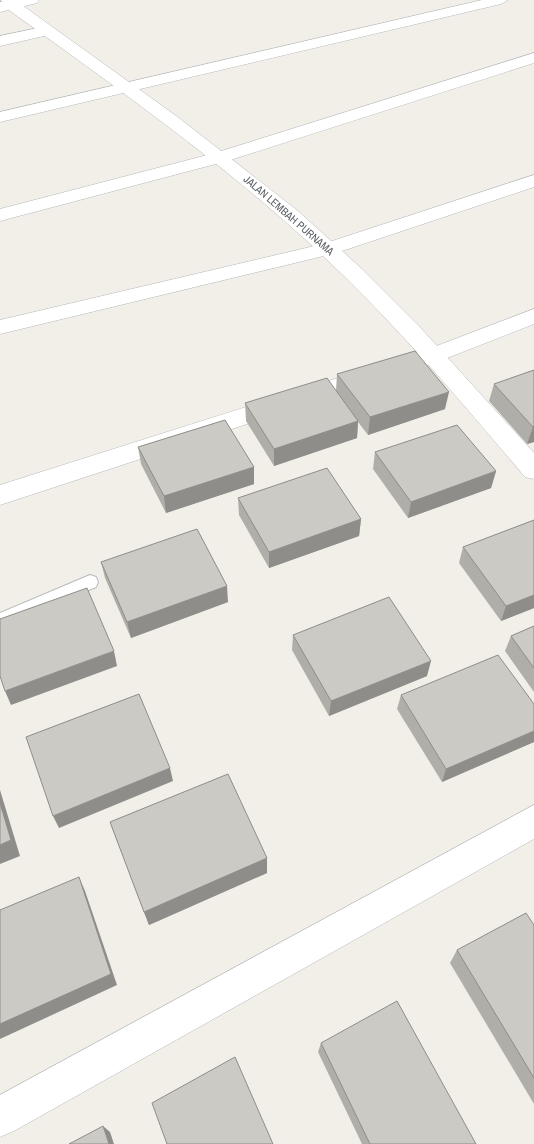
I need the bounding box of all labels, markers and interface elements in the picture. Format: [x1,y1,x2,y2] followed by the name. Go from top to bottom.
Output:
[241,172,338,259] street label: JALAN LEMBAH PURNAMA

